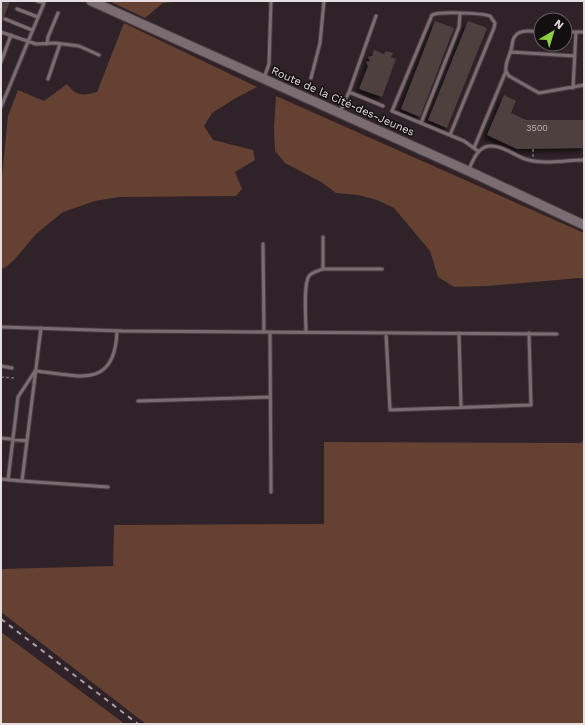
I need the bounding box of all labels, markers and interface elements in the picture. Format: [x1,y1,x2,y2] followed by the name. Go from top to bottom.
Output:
[533,12,573,52] north arrow
[552,17,566,32] text: N
[269,64,417,139] street label: Route de la Cité-des-Jeunes
[526,123,548,133] house number: 3500

